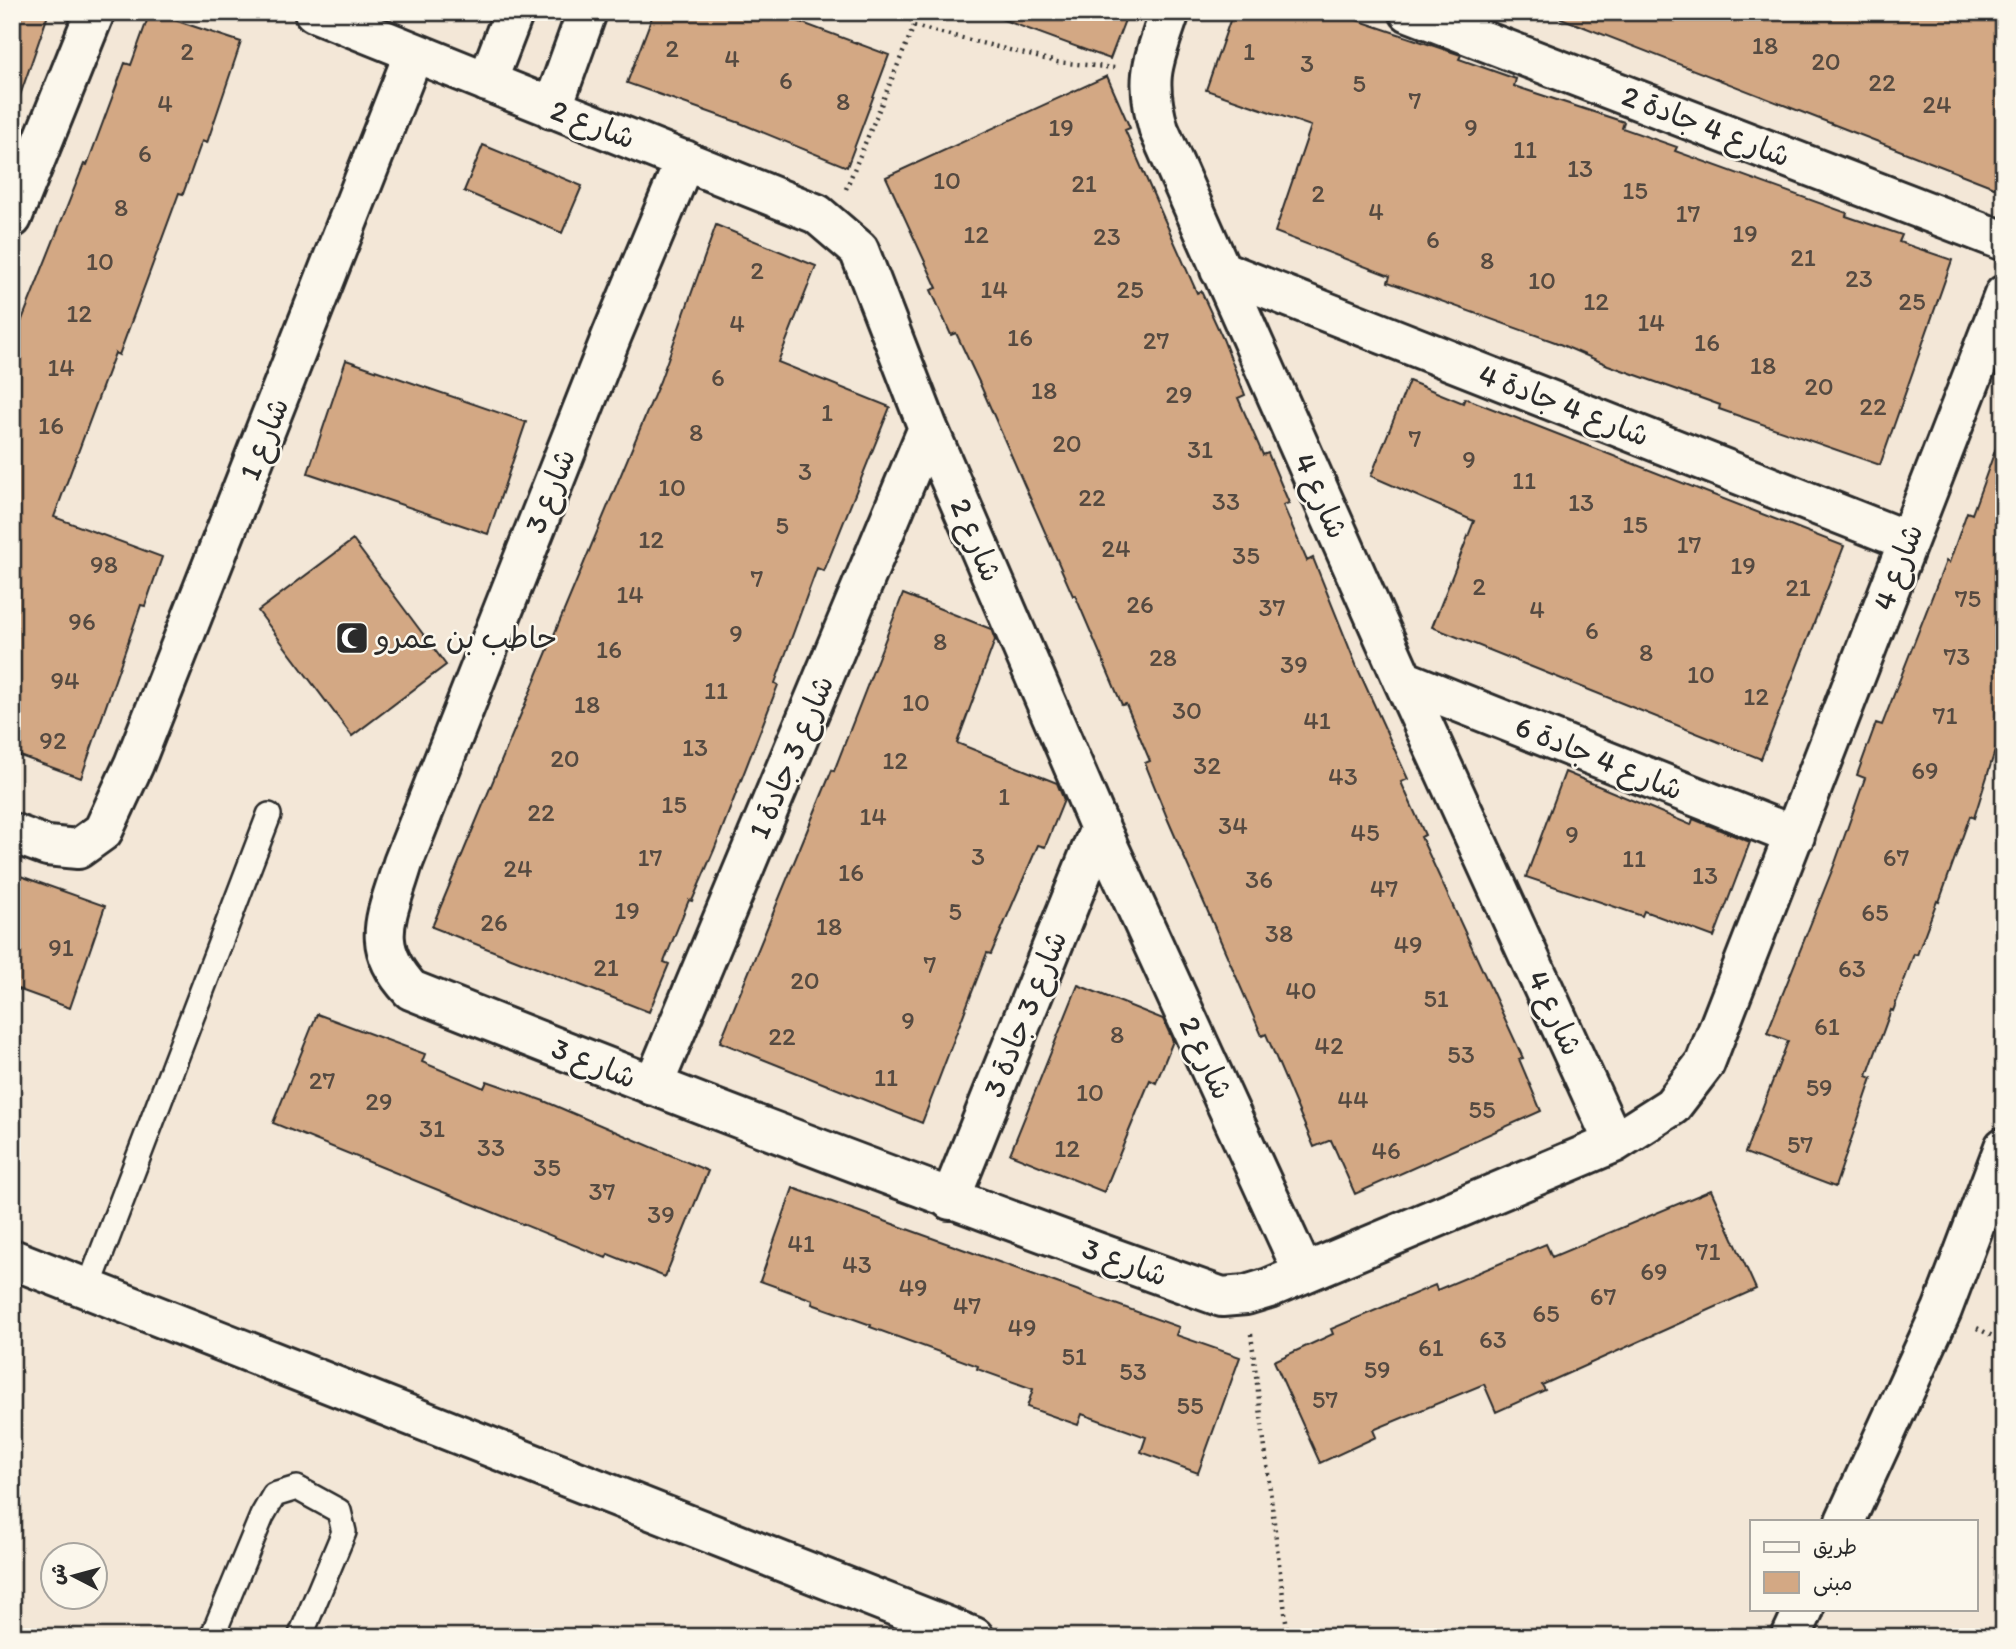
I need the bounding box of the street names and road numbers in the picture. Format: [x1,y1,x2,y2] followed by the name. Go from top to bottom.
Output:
[1616,76,1796,177] street label: شارع 4 جادة 2
[545,91,641,159] street label: شارع 2
[1473,355,1655,457] street label: شارع 4 جادة 4
[230,392,300,487] street label: شارع 1
[516,443,586,540] street label: شارع 3
[1284,447,1357,546] street label: شارع 4
[940,492,1011,588] street label: شارع 2
[1864,518,1934,616] street label: شارع 4
[740,670,844,845] street label: شارع 3 جادة 1
[1509,707,1688,811] street label: شارع 4 جادة 6
[974,925,1077,1104] street label: شارع 3 جادة 3
[1517,964,1591,1063] street label: شارع 4
[1168,1010,1242,1107] street label: شارع 2
[545,1029,642,1099] street label: شارع 3
[1076,1229,1173,1297] street label: شارع 3

